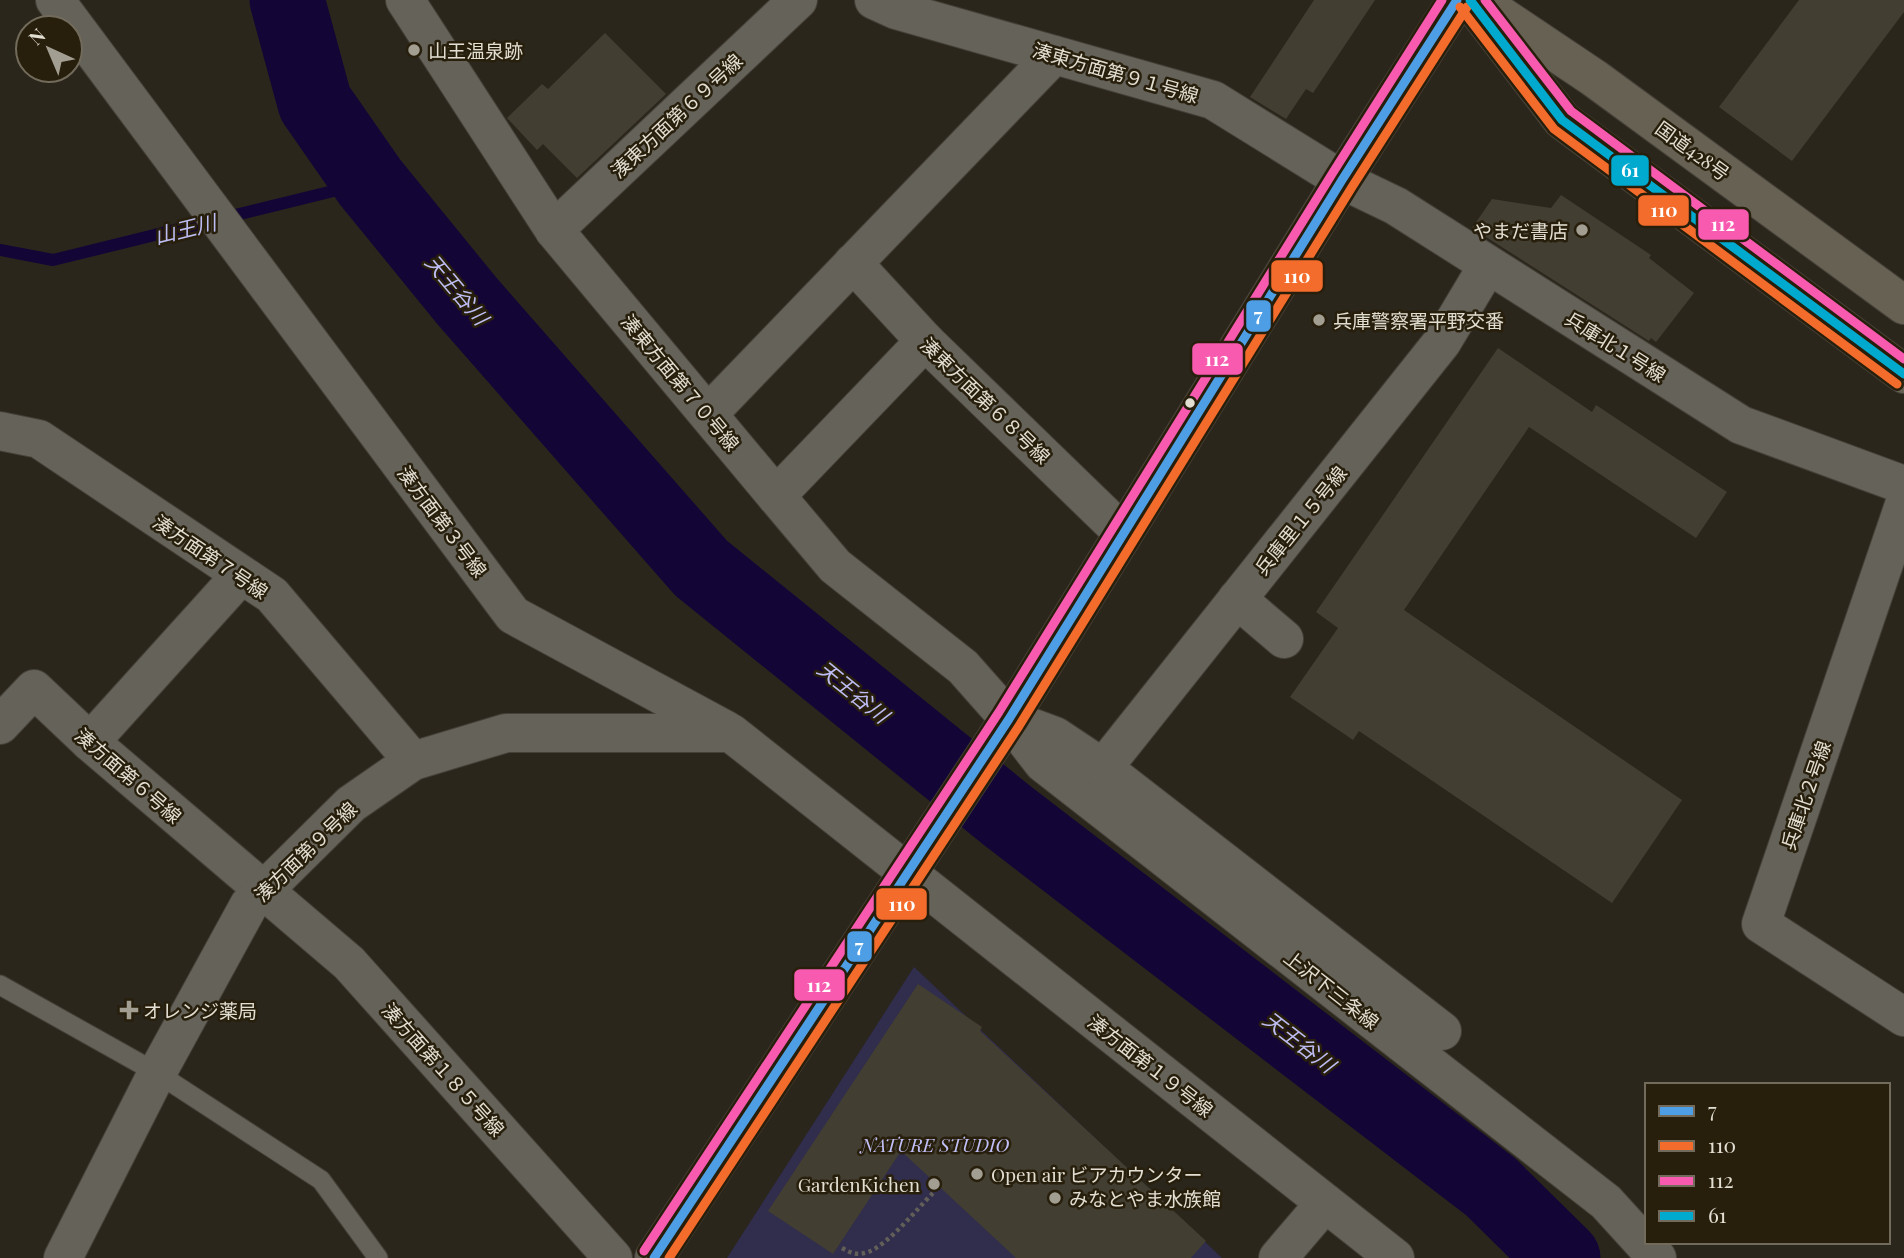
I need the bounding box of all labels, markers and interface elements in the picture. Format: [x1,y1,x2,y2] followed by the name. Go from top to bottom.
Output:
[14,14,84,84] north arrow
[23,22,51,50] text: N
[1030,36,1202,108] street label: 湊東方面第９１号線
[428,37,523,63] place label: 山王温泉跡
[406,42,422,58] marker: 山王温泉跡
[605,47,747,183] street label: 湊東方面第６９号線
[1651,114,1735,186] street label: 国道428号
[1610,154,1650,187] line badge: 61
[1621,156,1639,182] text: 61
[1637,194,1690,227] line badge: 110
[1651,196,1677,222] text: 110
[151,206,221,249] water label: 山王川
[1697,208,1750,241] line badge: 112
[1711,210,1735,236] text: 112
[1473,217,1568,243] place label: やまだ書店
[1574,222,1590,238] marker: やまだ書店
[420,248,497,332] water label: 天王谷川
[1270,259,1324,293] line badge: 110
[1284,262,1310,288] text: 110
[1245,299,1272,333] line badge: 7
[1254,301,1263,327] text: 7
[1561,305,1671,387] street label: 兵庫北１号線
[1333,307,1504,333] place label: 兵庫警察署平野交番
[616,308,746,456] street label: 湊東方面第７０号線
[1311,312,1327,328] marker: 兵庫警察署平野交番
[915,331,1057,469] street label: 湊東方面第６８号線
[1191,342,1244,376] line badge: 112
[1205,345,1229,371] text: 112
[1183,396,1197,410] unlabelled marker
[393,460,493,582] street label: 湊方面第３号線
[1248,460,1352,580] street label: 兵庫里１５号線
[149,508,273,604] street label: 湊方面第７号線
[813,654,897,730] water label: 天王谷川
[70,722,188,828] street label: 湊方面第６号線
[1774,737,1836,853] street label: 兵庫北２号線
[248,795,362,907] street label: 湊方面第９号線
[875,887,928,921] line badge: 110
[889,890,915,916] text: 110
[846,930,873,963] line badge: 7
[855,932,864,958] text: 7
[1279,944,1385,1034] street label: 上沢下三条線
[793,968,846,1002] line badge: 112
[807,971,831,997] text: 112
[143,997,257,1023] place label: オレンジ薬局
[377,997,511,1141] street label: 湊方面第１８５号線
[121,1002,137,1018] marker: オレンジ薬局
[1258,1004,1343,1079] water label: 天王谷川
[1083,1008,1219,1122] street label: 湊方面第１９号線
[1645,1083,1890,1244] legend
[1708,1095,1717,1123] text: 7
[1708,1130,1736,1158] text: 110
[859,1131,1009,1157] park label: NATURE STUDIO
[991,1161,1203,1187] place label: Open air ビアカウンター
[1708,1165,1734,1193] text: 112
[969,1166,985,1182] marker: Open air ビアカウンター
[798,1171,921,1197] place label: GardenKichen
[926,1176,942,1192] marker: GardenKichen
[1069,1185,1221,1211] place label: みなとやま水族館
[1047,1190,1063,1206] marker: みなとやま水族館
[1708,1200,1727,1228] text: 61

